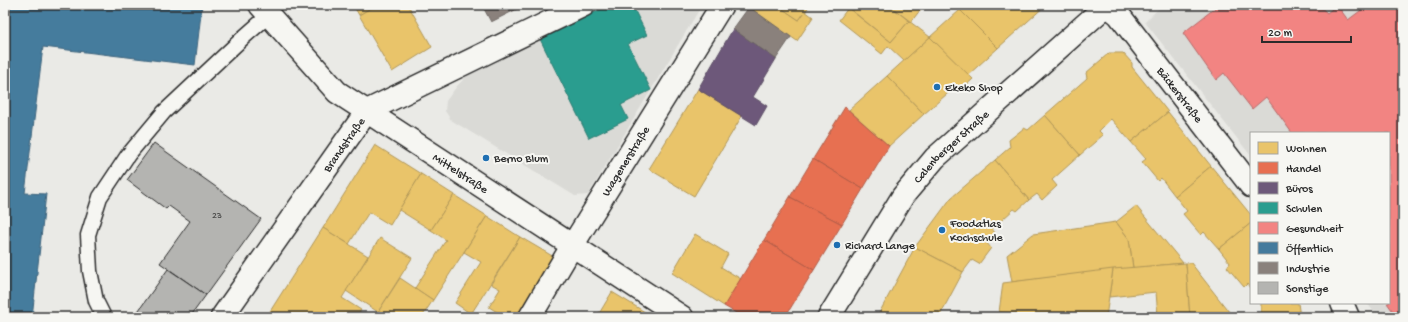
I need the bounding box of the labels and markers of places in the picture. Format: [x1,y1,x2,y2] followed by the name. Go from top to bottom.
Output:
[932,82,942,92] marker: Ekeko Shop
[945,82,1003,96] place label: Ekeko Shop
[481,153,491,163] marker: Berno Blum
[493,153,549,167] place label: Berno Blum
[949,218,1004,246] place label: Foodatlas Kochschule
[937,225,947,235] marker: Foodatlas Kochschule
[832,240,842,250] marker: Richard Lange
[845,240,916,254] place label: Richard Lange

